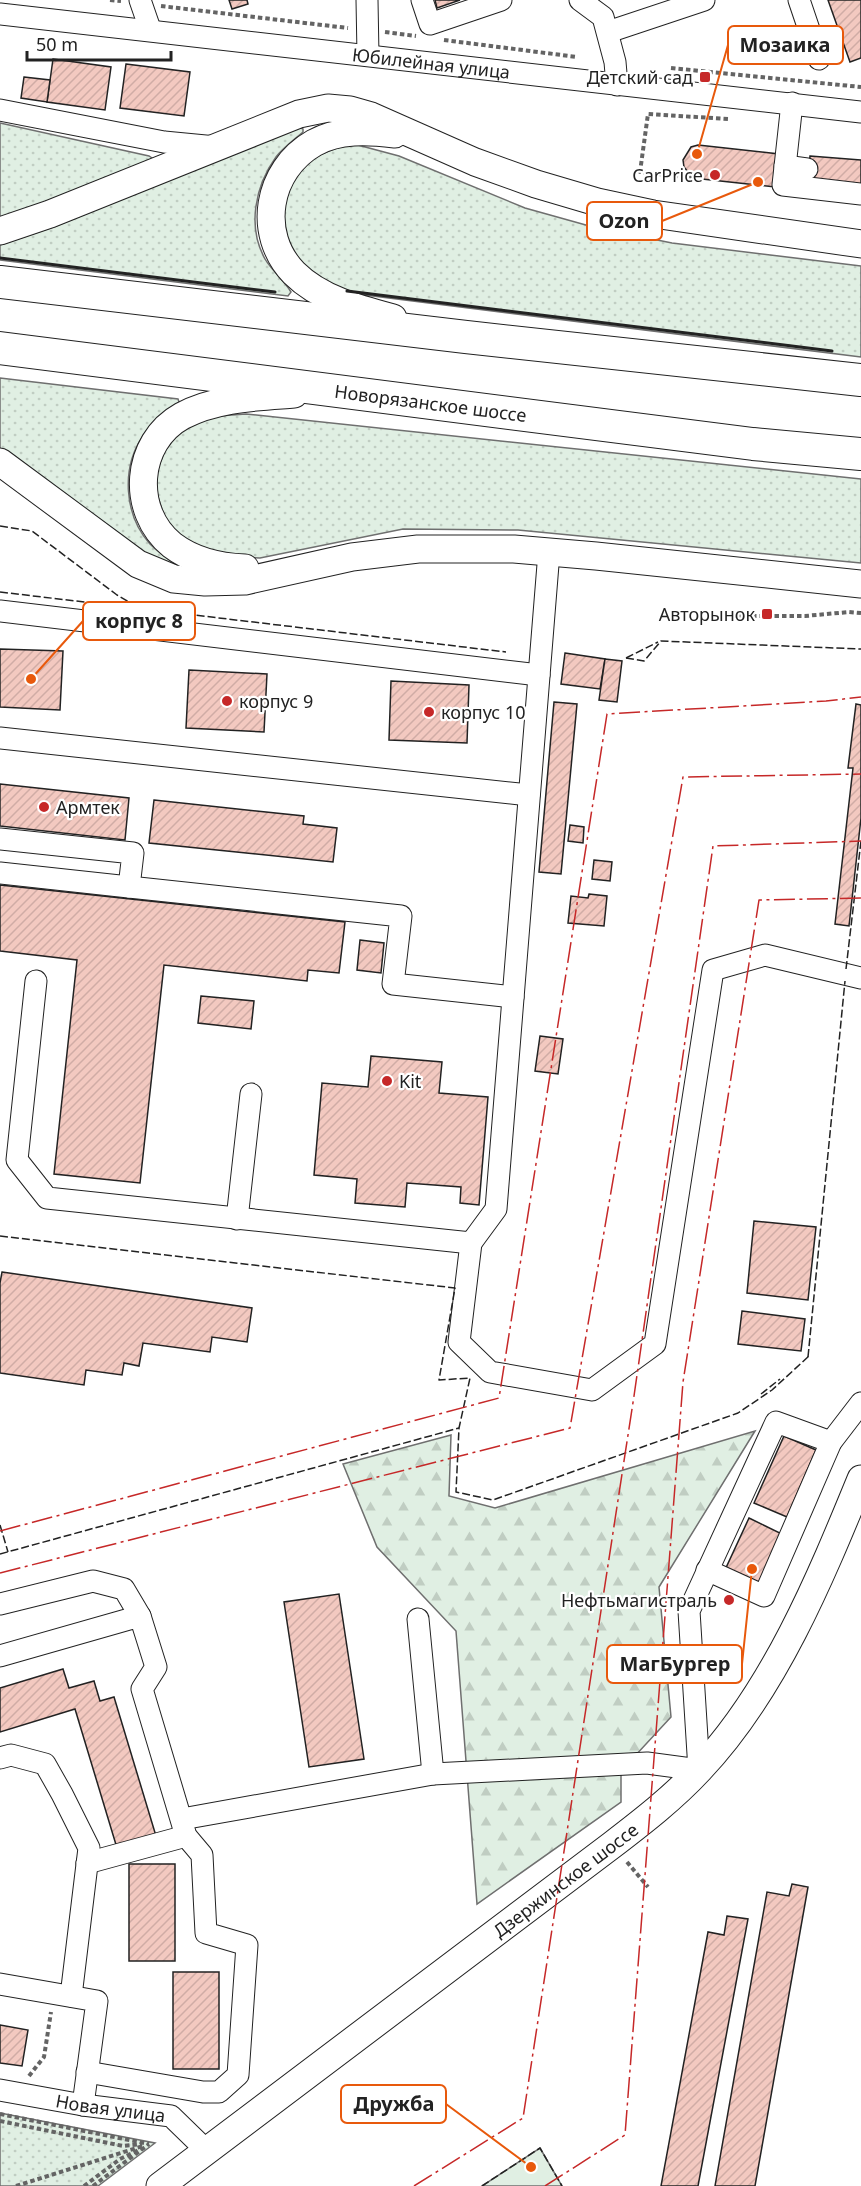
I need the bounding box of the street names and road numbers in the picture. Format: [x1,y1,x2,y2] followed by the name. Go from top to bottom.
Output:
[351,42,511,84] street label: Юбилейная улица
[333,379,528,427] street label: Новорязанское шоссе
[488,1817,643,1943] street label: Дзержинское шоссе
[54,2088,167,2127] street label: Новая улица

